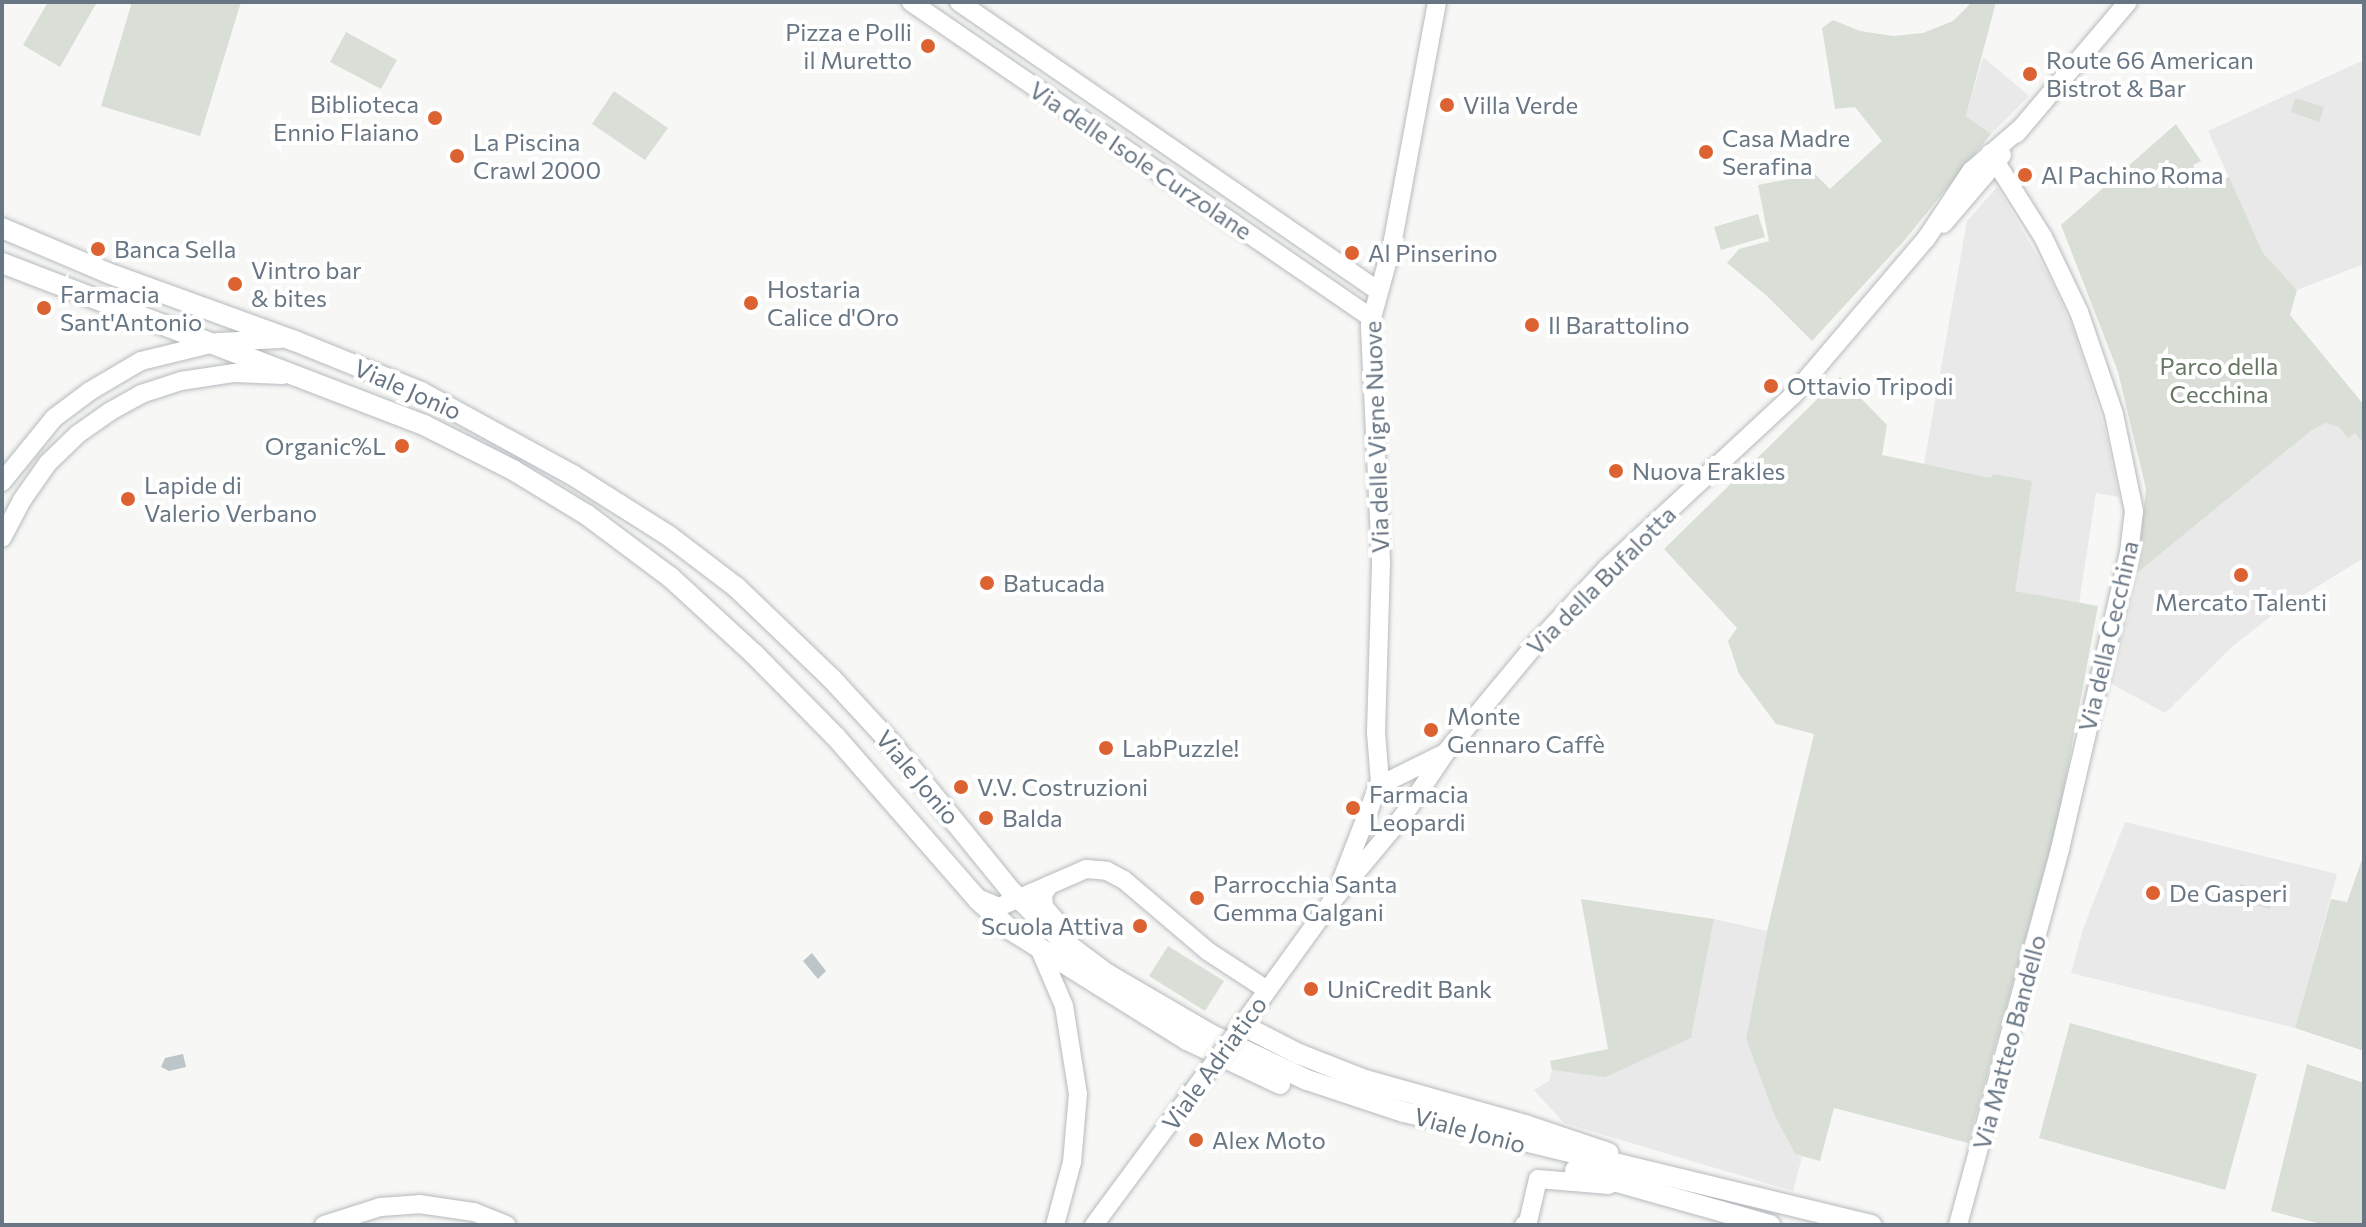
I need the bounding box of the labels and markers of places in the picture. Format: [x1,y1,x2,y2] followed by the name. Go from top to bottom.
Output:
[785,18,912,74] place label: Pizza e Polli il Muretto
[919,37,937,55] marker: Pizza e Polli il Muretto
[2046,46,2254,102] place label: Route 66 American Bistrot & Bar
[2021,65,2039,83] marker: Route 66 American Bistrot & Bar
[273,90,419,146] place label: Biblioteca Ennio Flaiano
[1463,91,1578,119] place label: Villa Verde
[1438,96,1456,114] marker: Villa Verde
[426,109,444,127] marker: Biblioteca Ennio Flaiano
[1722,124,1850,180] place label: Casa Madre Serafina
[473,128,601,184] place label: La Piscina Crawl 2000
[1697,143,1715,161] marker: Casa Madre Serafina
[448,147,466,165] marker: La Piscina Crawl 2000
[2041,161,2223,189] place label: Al Pachino Roma
[2016,166,2034,184] marker: Al Pachino Roma
[114,235,236,263] place label: Banca Sella
[1368,239,1498,267] place label: Al Pinserino
[89,240,107,258] marker: Banca Sella
[1343,244,1361,262] marker: Al Pinserino
[251,256,362,312] place label: Vintro bar & bites
[226,275,244,293] marker: Vintro bar & bites
[767,275,899,331] place label: Hostaria Calice d'Oro
[60,280,202,336] place label: Farmacia Sant'Antonio
[742,294,760,312] marker: Hostaria Calice d'Oro
[35,299,53,317] marker: Farmacia Sant'Antonio
[1548,311,1690,339] place label: Il Barattolino
[1523,316,1541,334] marker: Il Barattolino
[1787,372,1954,400] place label: Ottavio Tripodi
[1762,377,1780,395] marker: Ottavio Tripodi
[265,432,386,460] place label: Organic%L
[393,437,411,455] marker: Organic%L
[1632,457,1785,485] place label: Nuova Erakles
[1607,462,1625,480] marker: Nuova Erakles
[144,471,317,527] place label: Lapide di Valerio Verbano
[119,490,137,508] marker: Lapide di Valerio Verbano
[2232,566,2250,584] marker: Mercato Talenti
[1003,569,1105,597] place label: Batucada
[978,574,996,592] marker: Batucada
[2155,588,2327,616] place label: Mercato Talenti
[1447,702,1605,758] place label: Monte Gennaro Caffè
[1422,721,1440,739] marker: Monte Gennaro Caffè
[1122,734,1239,762] place label: LabPuzzle!
[1097,739,1115,757] marker: LabPuzzle!
[977,773,1148,801] place label: V.V. Costruzioni
[952,778,970,796] marker: V.V. Costruzioni
[1369,780,1469,836] place label: Farmacia Leopardi
[1344,799,1362,817] marker: Farmacia Leopardi
[1002,804,1063,832] place label: Balda
[977,809,995,827] marker: Balda
[1213,870,1397,926] place label: Parrocchia Santa Gemma Galgani
[2169,879,2288,907] place label: De Gasperi
[2144,884,2162,902] marker: De Gasperi
[1188,889,1206,907] marker: Parrocchia Santa Gemma Galgani
[981,912,1124,940] place label: Scuola Attiva
[1131,917,1149,935] marker: Scuola Attiva
[1327,975,1492,1003] place label: UniCredit Bank
[1302,980,1320,998] marker: UniCredit Bank
[1212,1126,1326,1154] place label: Alex Moto
[1187,1131,1205,1149] marker: Alex Moto

